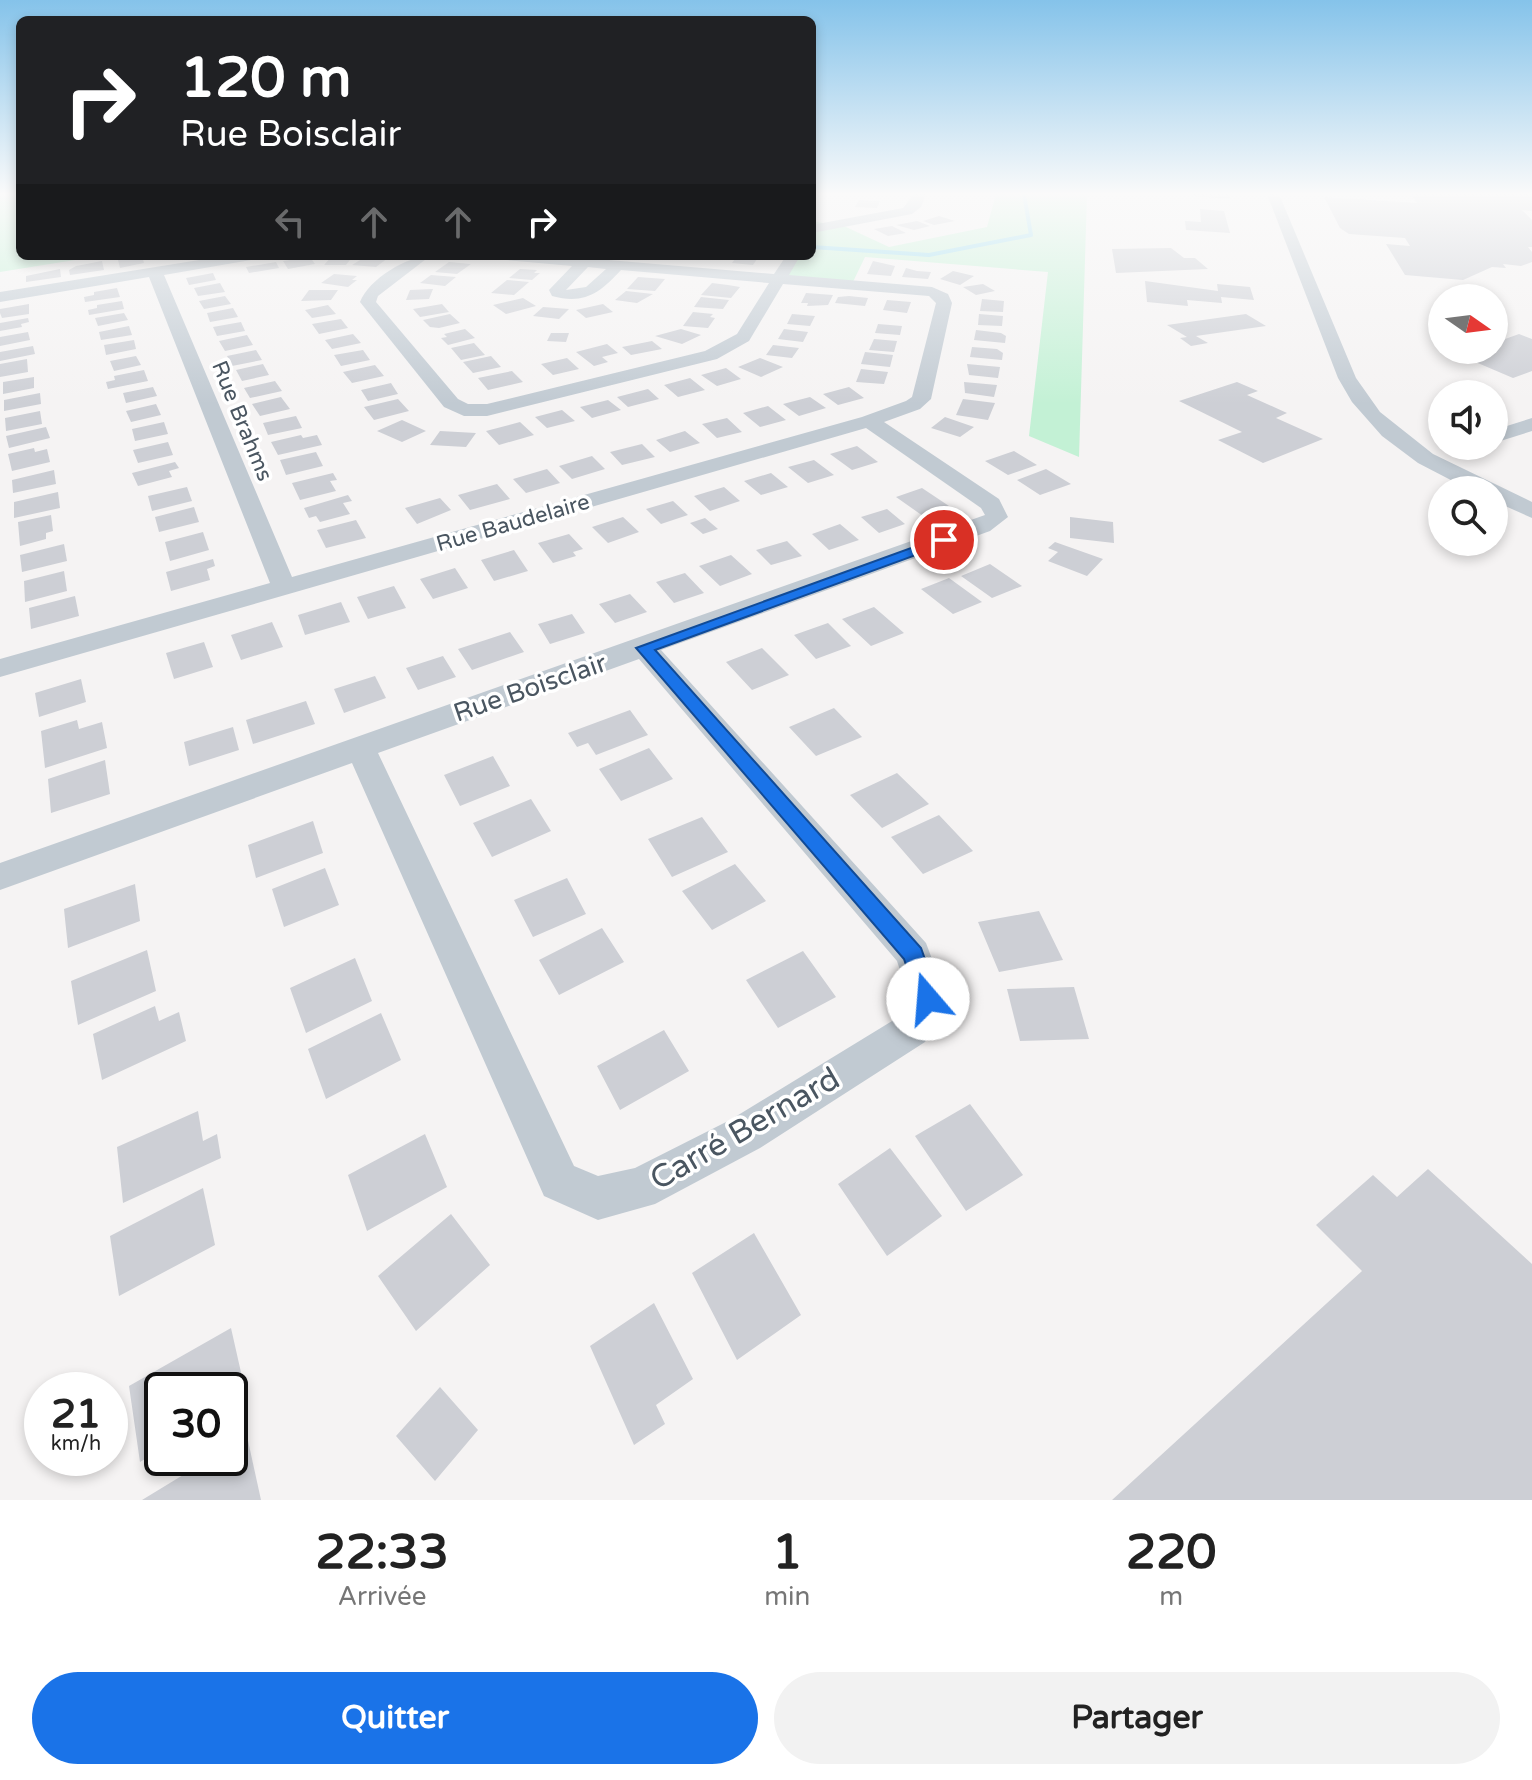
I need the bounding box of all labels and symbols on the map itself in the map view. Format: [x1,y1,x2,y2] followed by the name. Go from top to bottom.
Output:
[1428,284,1508,364] north arrow
[206,357,278,485] street label: Rue Brahms
[433,489,593,557] street label: Rue Baudelaire
[910,506,978,574] pin
[449,647,611,729] street label: Rue Boisclair
[886,957,970,1041] position arrow
[643,1059,847,1199] street label: Carré Bernard
[144,1372,248,1476] speed limit sign: 30

